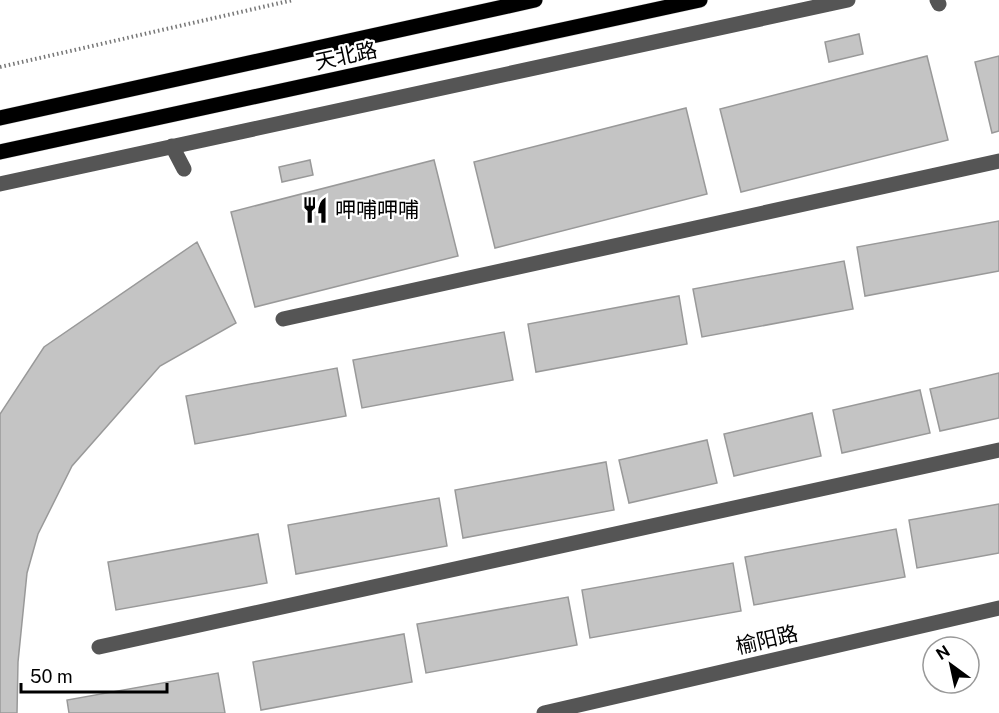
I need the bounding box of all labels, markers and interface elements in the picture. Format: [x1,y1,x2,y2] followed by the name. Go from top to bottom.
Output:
[312,37,379,74] street label: 天北路
[300,195,330,225] restaurant icon: 呷哺呷哺
[335,197,419,222] place label: 呷哺呷哺
[733,620,800,659] street label: 榆阳路
[921,635,981,695] north arrow
[933,641,954,664] text: N
[21,656,166,694] scale bar
[30,666,73,687] text: 50 m

